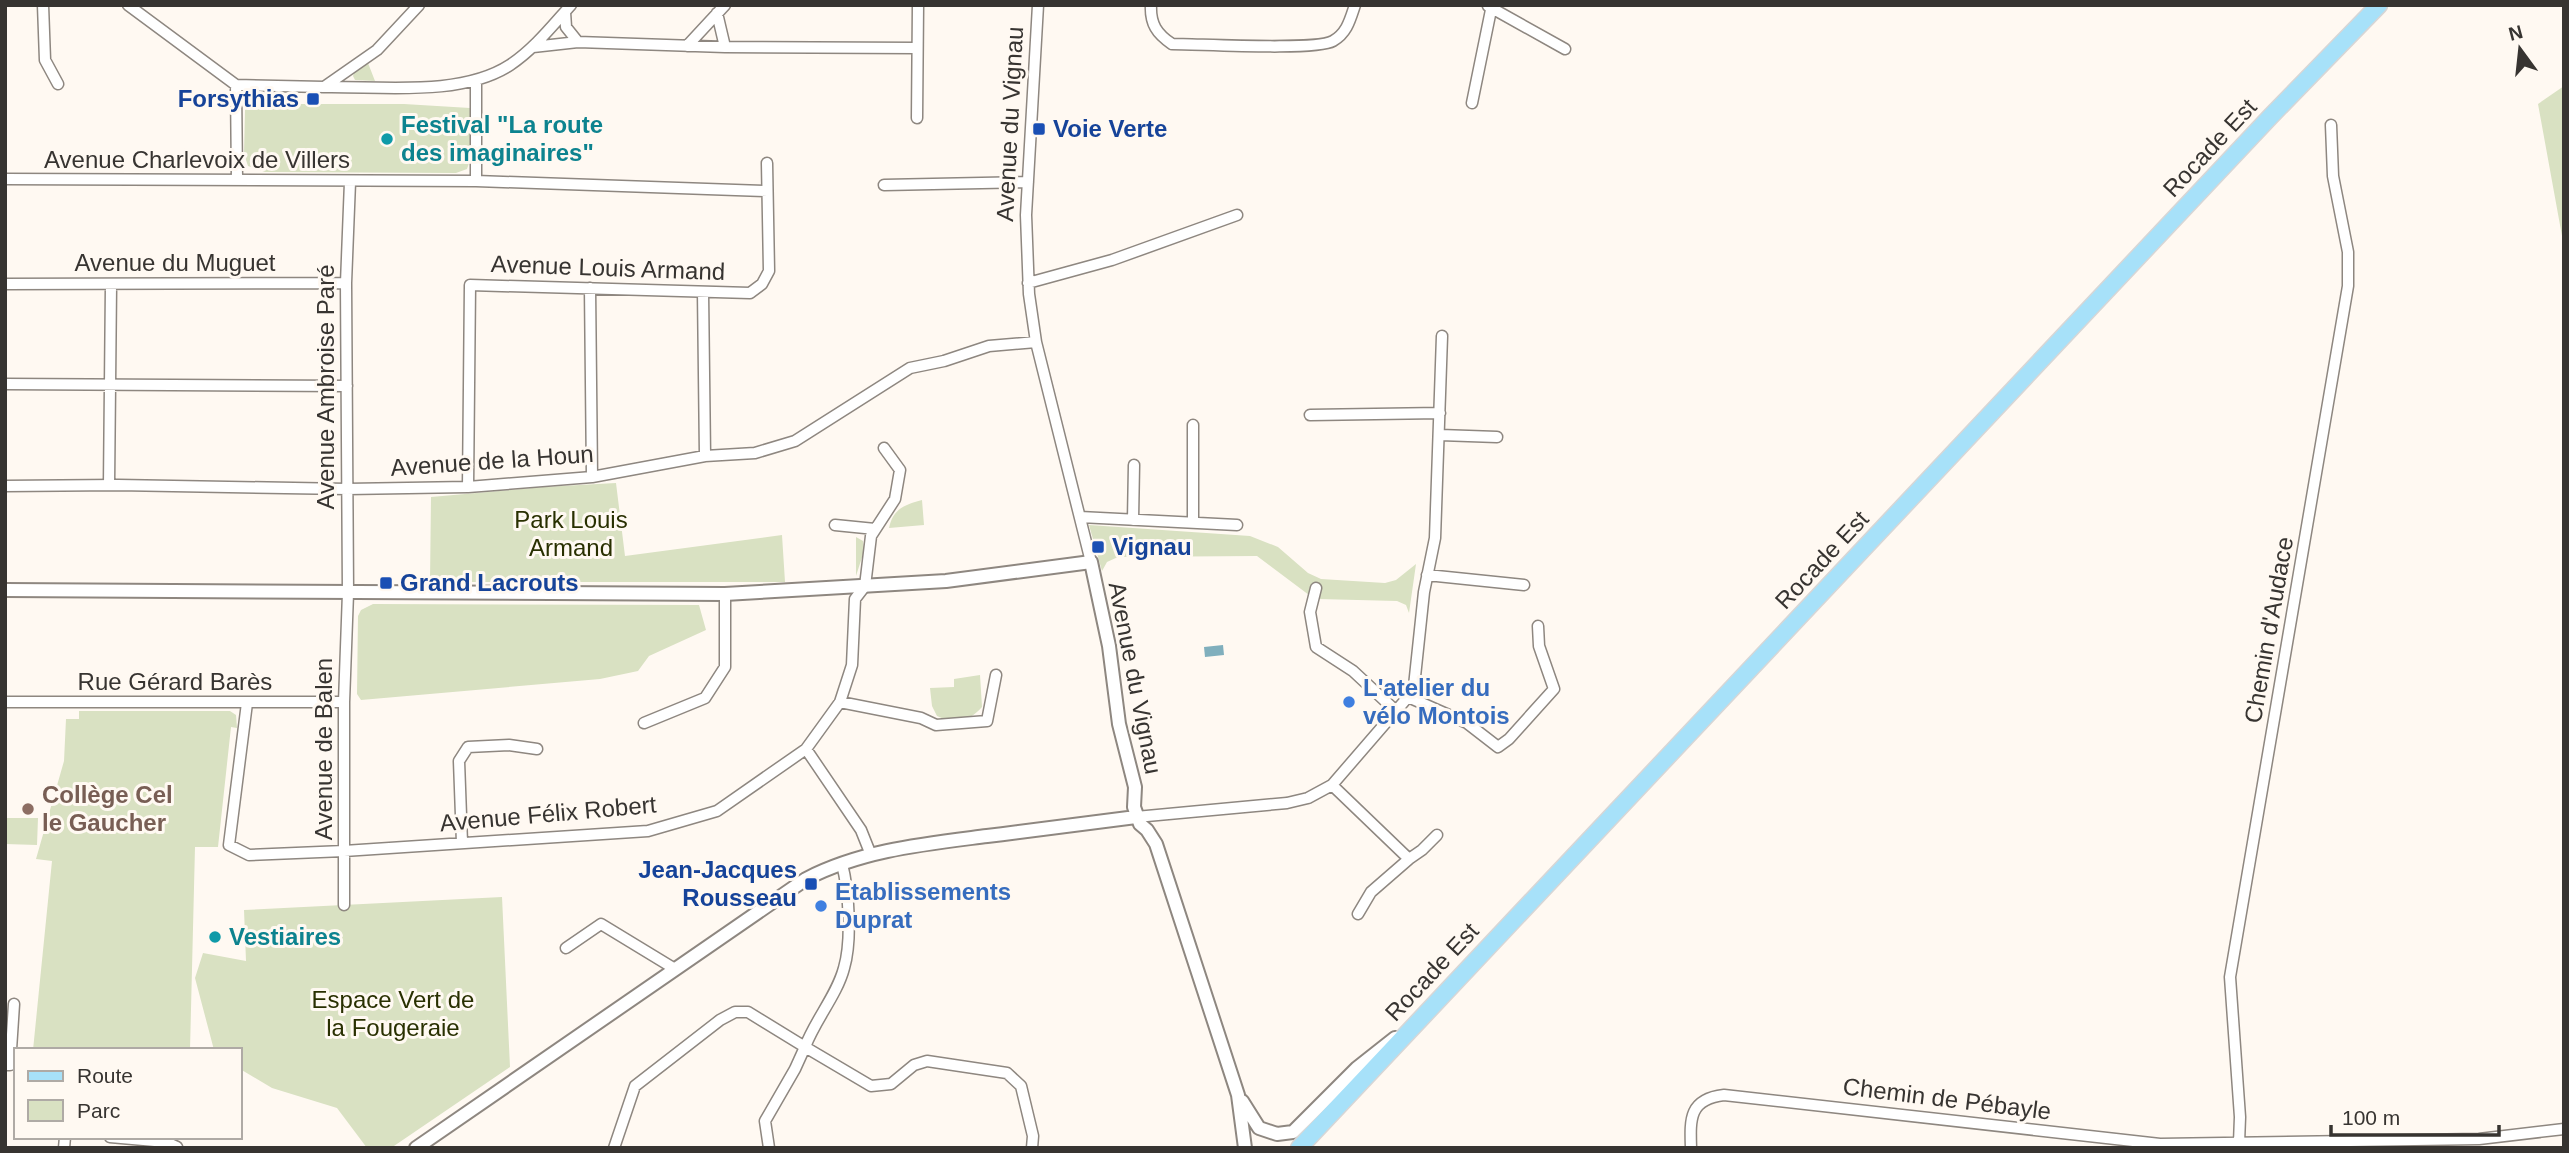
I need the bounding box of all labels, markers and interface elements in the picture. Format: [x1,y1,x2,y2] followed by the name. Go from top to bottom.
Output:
[2485,14,2555,84] north arrow
[2506,21,2525,45] text: N
[991,26,1028,222] street label: Avenue du Vignau
[178,85,299,112] place label: Forsythias
[305,91,321,107] marker: Forsythias
[2157,93,2262,202] street label: Rocade Est
[401,111,603,166] place label: Festival "La route des imaginaires"
[1053,115,1167,142] place label: Voie Verte
[1031,121,1047,137] marker: Voie Verte
[379,131,395,147] marker: Festival "La route des imaginaires"
[44,146,350,173] street label: Avenue Charlevoix de Villers
[74,249,276,276] street label: Avenue du Muguet
[490,250,726,285] street label: Avenue Louis Armand
[312,264,339,510] street label: Avenue Ambroise Paré
[389,440,595,481] street label: Avenue de la Houn
[1769,505,1874,614] street label: Rocade Est
[514,506,628,561] park label: Park Louis Armand
[1112,533,1192,560] place label: Vignau
[2239,535,2298,725] street label: Chemin d'Audace
[1090,539,1106,555] marker: Vignau
[400,569,579,596] place label: Grand Lacrouts
[378,575,394,591] marker: Grand Lacrouts
[1104,579,1167,776] street label: Avenue du Vignau
[310,658,337,840] street label: Avenue de Balen
[78,668,272,695] street label: Rue Gérard Barès
[1363,674,1510,729] place label: L'atelier du vélo Montois
[1341,694,1357,710] marker: L'atelier du vélo Montois
[42,781,173,836] place label: Collège Cel le Gaucher
[439,791,658,836] street label: Avenue Félix Robert
[20,801,36,817] marker: Collège Cel le Gaucher
[638,856,797,911] place label: Jean-Jacques Rousseau
[803,876,819,892] marker: Jean-Jacques Rousseau
[835,878,1011,933] place label: Etablissements Duprat
[813,898,829,914] marker: Etablissements Duprat
[1379,917,1484,1026] street label: Rocade Est
[229,923,341,950] place label: Vestiaires
[207,929,223,945] marker: Vestiaires
[312,986,474,1041] park label: Espace Vert de la Fougeraie
[14,1048,242,1139] legend
[77,1064,133,1087] text: Route
[1841,1072,2053,1125] street label: Chemin de Pébayle
[2331,1094,2499,1138] scale bar
[77,1099,120,1122] text: Parc
[2342,1106,2400,1129] text: 100 m

